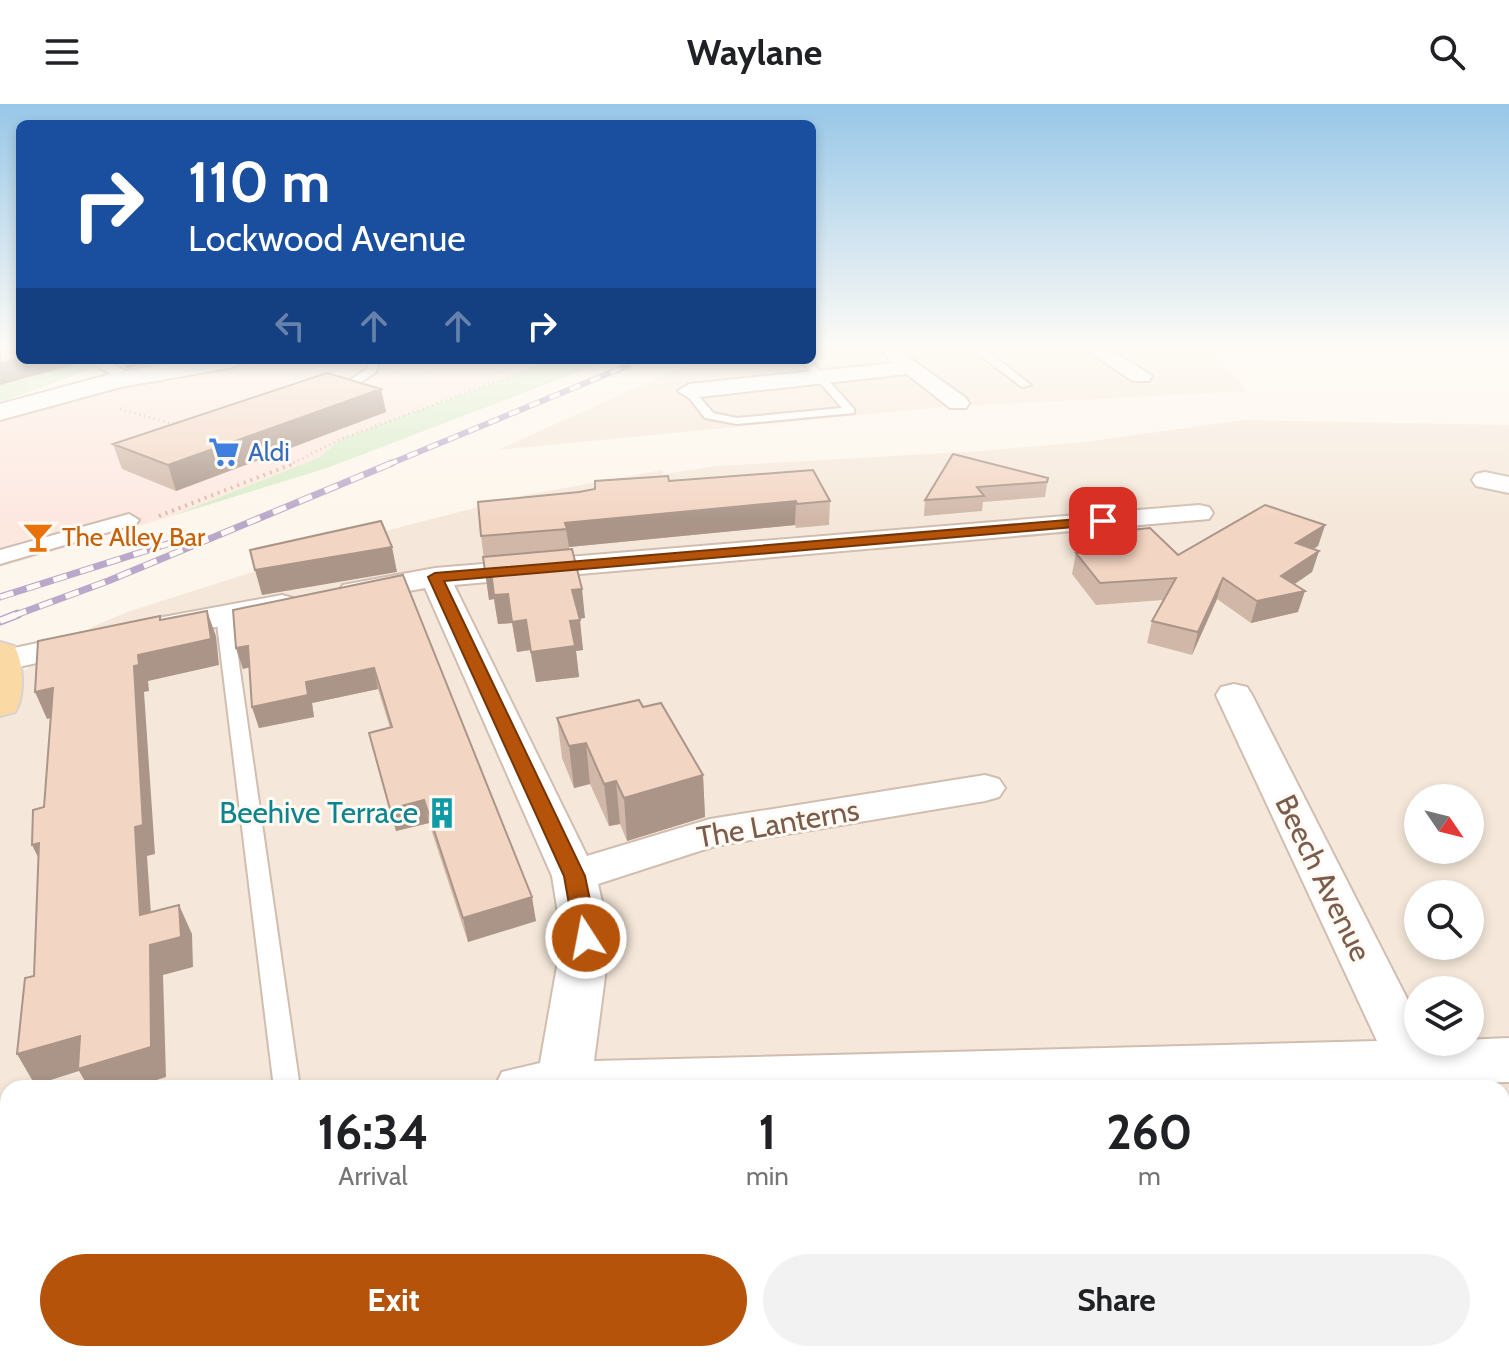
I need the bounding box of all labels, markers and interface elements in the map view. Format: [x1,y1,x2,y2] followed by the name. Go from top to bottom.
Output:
[40,30,84,74] icon: menu
[687,30,822,74] text: Waylane
[1425,30,1469,74] icon: search
[188,148,330,216] text: 110 m
[56,152,160,256] icon: right
[188,216,466,260] text: Lockwood Avenue
[268,304,312,348] icon: left
[352,304,396,348] icon: ahead
[436,304,480,348] icon: ahead
[520,304,564,348] icon: right
[207,435,241,469] supermarket icon: Aldi
[248,436,290,468] place label: Aldi
[1069,487,1137,555] pin
[1081,499,1125,543] icon: arrive
[21,520,55,554] bar icon: The Alley Bar
[62,521,206,553] place label: The Alley Bar
[1404,784,1484,864] north arrow
[1404,784,1484,1056] map controls
[1267,789,1380,967] street label: Beech Avenue
[694,791,862,856] street label: The Lanterns
[219,794,418,831] place label: Beehive Terrace
[425,796,459,830] building icon: Beehive Terrace
[1404,880,1484,960] button: search
[544,896,628,980] position arrow
[1404,976,1484,1056] button: layers
[317,1103,428,1161] text: 16:34
[759,1103,776,1161] text: 1
[1106,1103,1193,1161] text: 260
[338,1160,408,1192] text: Arrival
[746,1160,789,1192] text: min
[1138,1160,1161,1192] text: m
[40,1254,747,1346] button: Exit
[763,1254,1470,1346] button: Share

